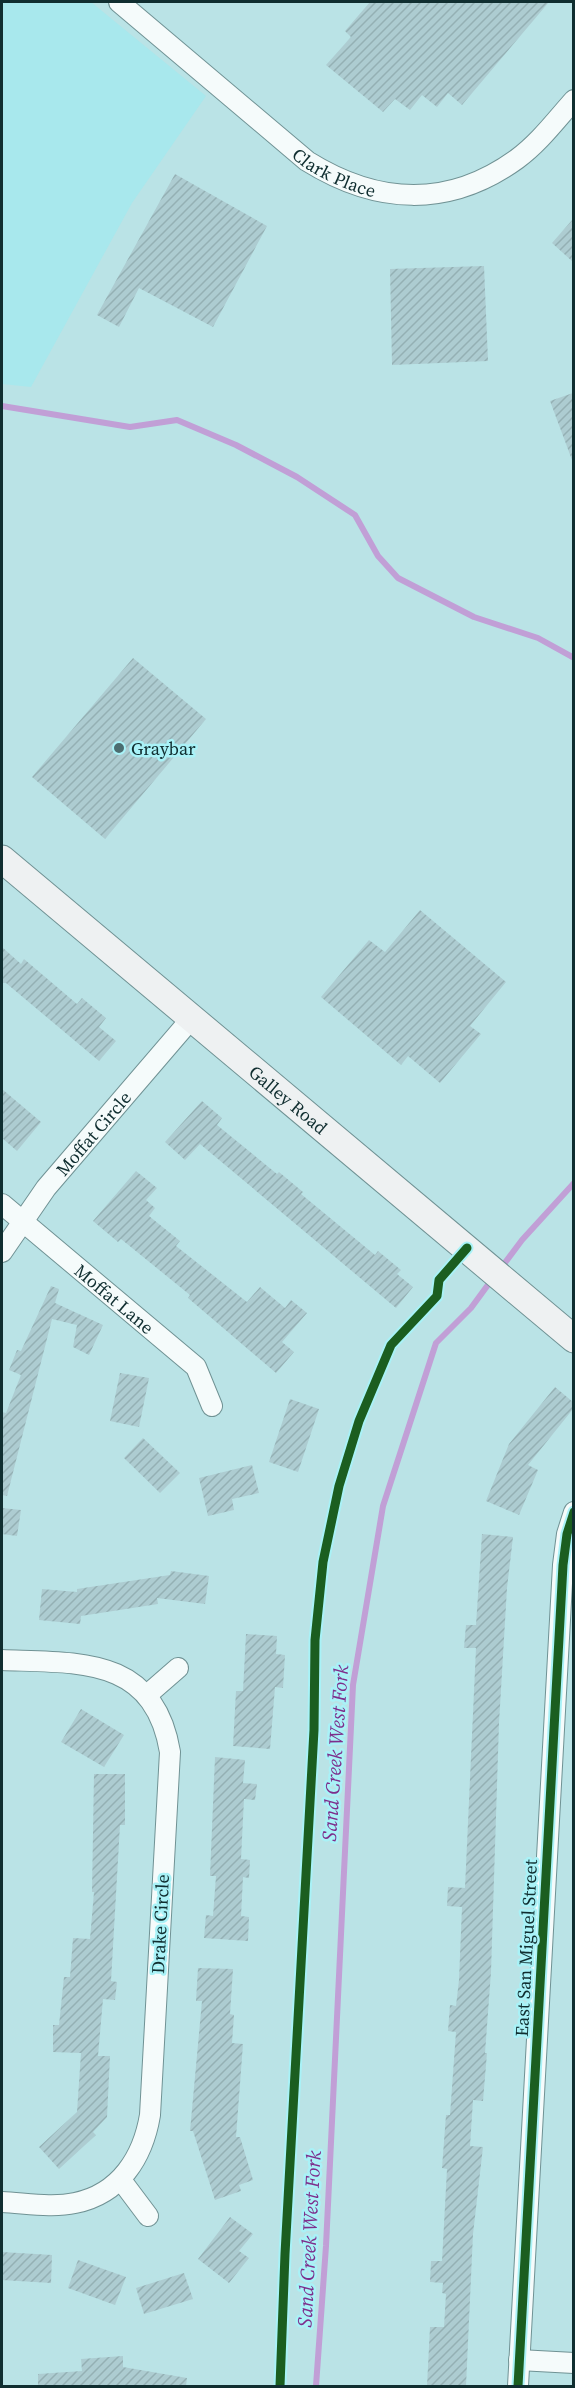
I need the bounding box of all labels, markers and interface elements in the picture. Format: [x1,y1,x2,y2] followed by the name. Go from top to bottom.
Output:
[287,142,379,203] street label: Clark Place
[131,736,196,761] place label: Graybar
[112,741,126,755] marker: Graybar
[244,1059,333,1140] street label: Galley Road
[50,1085,137,1181] street label: Moffat Circle
[69,1258,160,1339] street label: Moffat Lane
[315,1663,355,1842] water label: Sand Creek West Fork
[509,1859,543,2037] street label: East San Miguel Street
[145,1874,175,1974] street label: Drake Circle
[290,2149,328,2328] water label: Sand Creek West Fork

